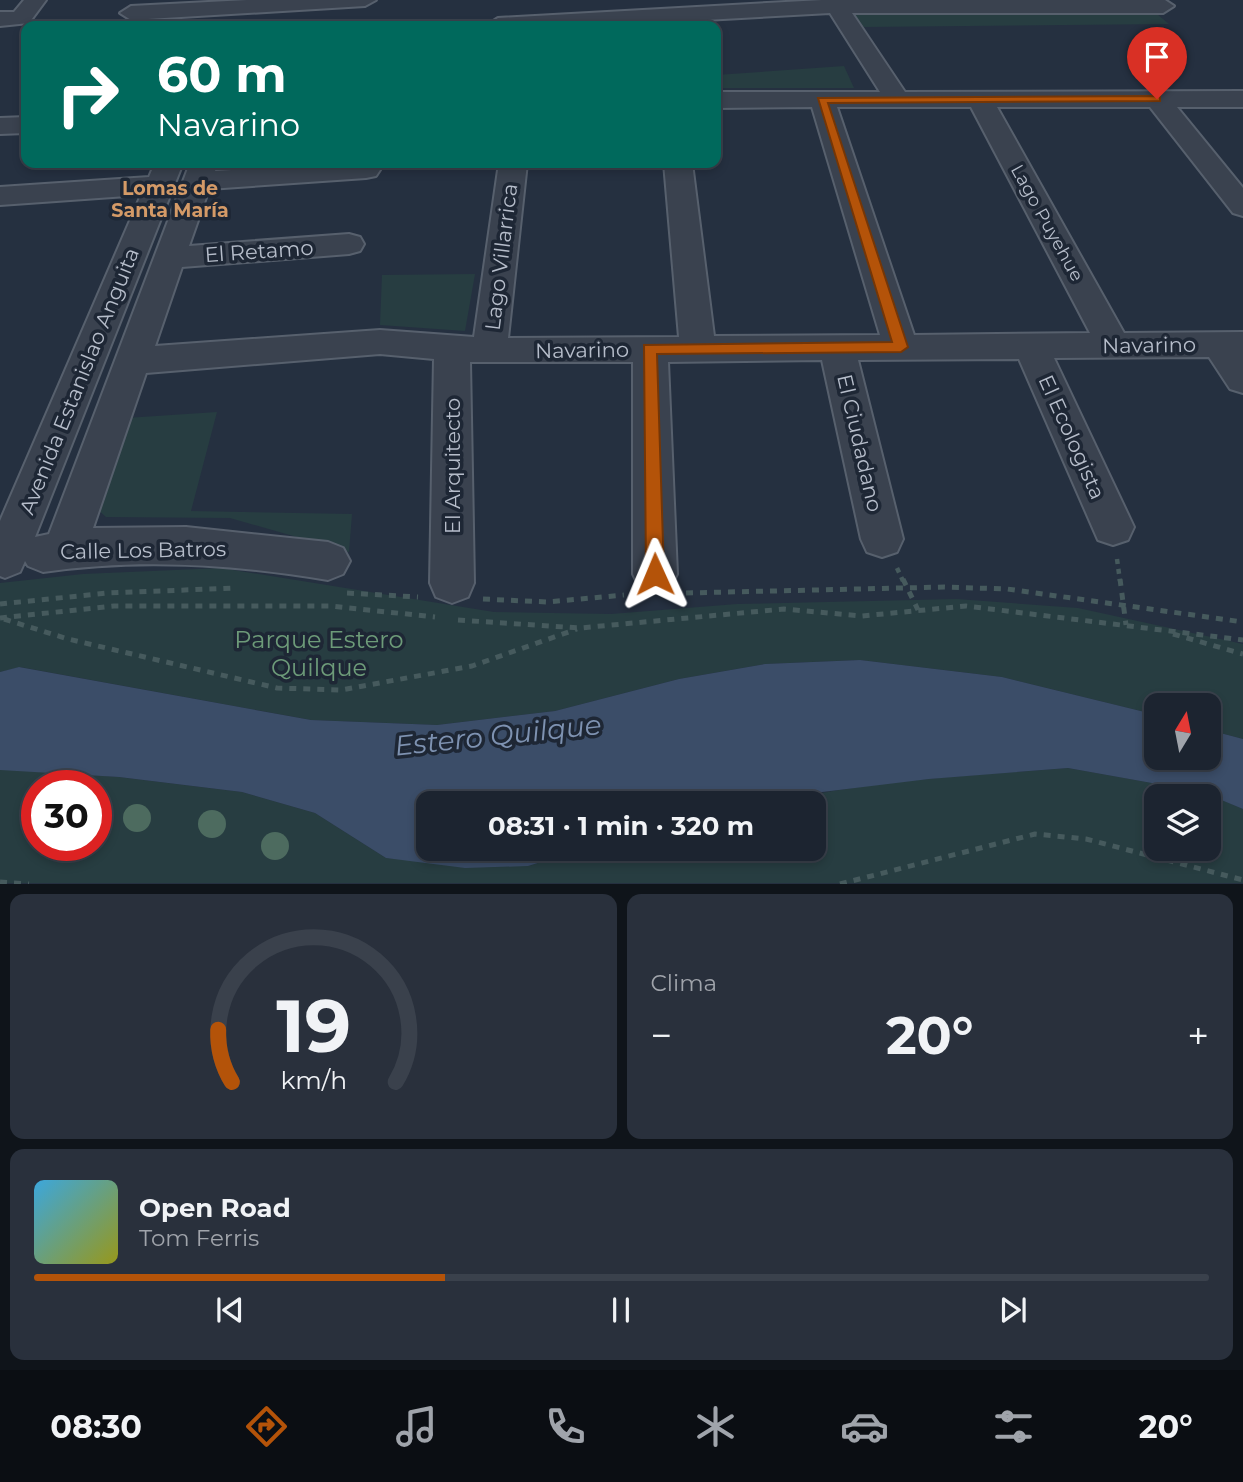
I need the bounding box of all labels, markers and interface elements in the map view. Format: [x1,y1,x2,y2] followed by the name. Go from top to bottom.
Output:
[1127,27,1187,99] pin
[1138,38,1176,76] icon: arrive
[157,45,287,104] text: 60 m
[42,49,133,140] icon: right
[157,105,300,144] text: Navarino
[1006,161,1088,285] street label: Lago Puyehue
[111,177,229,222] district label: Lomas de Santa María
[480,182,522,332] street label: Lago Villarrica
[204,235,314,267] street label: El Retamo
[14,244,144,518] street label: Avenida Estanislao Anguita
[1102,332,1196,358] street label: Navarino
[535,337,629,363] street label: Navarino
[1033,371,1111,503] street label: El Ecologista
[832,372,888,514] street label: El Ciudadano
[440,398,465,534] street label: El Arquitecto
[60,536,226,564] street label: Calle Los Batros
[618,537,692,611] position arrow
[234,625,404,682] park label: Parque Estero Quilque
[1144,693,1222,770] north arrow
[1144,693,1221,861] map controls
[393,707,603,763] water label: Estero Quilque
[21,770,112,861] speed limit sign: 30
[1144,784,1221,861] button: layers
[488,810,754,842] text: 08:31 · 1 min · 320 m
[651,969,717,997] text: Clima
[276,983,351,1071] text: 19
[886,1004,974,1067] text: 20°
[651,1012,672,1059] text: −
[1187,1012,1209,1059] text: +
[280,1065,347,1095] text: km/h
[139,1192,291,1224] text: Open Road
[139,1224,259,1252] text: Tom Ferris
[211,1291,249,1329] icon: previous
[602,1291,640,1329] icon: pause
[994,1291,1032,1329] icon: next
[242,1402,291,1451] icon: directions
[392,1402,441,1451] icon: music
[541,1402,590,1451] icon: phone
[691,1402,740,1451] icon: climate
[840,1402,889,1451] icon: car
[989,1402,1038,1451] icon: filters
[50,1407,142,1446] text: 08:30
[1139,1407,1193,1446] text: 20°

